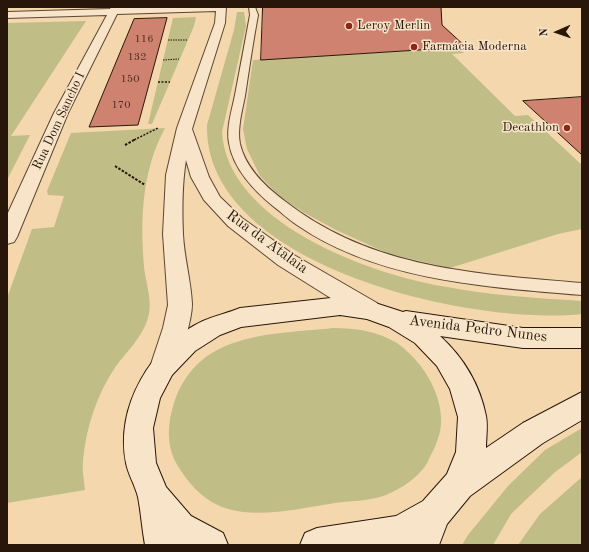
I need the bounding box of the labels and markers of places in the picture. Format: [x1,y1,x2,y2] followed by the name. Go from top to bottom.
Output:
[357,18,430,34] place label: Leroy Merlin
[344,21,354,31] marker: Leroy Merlin
[422,39,527,55] place label: Farmácia Moderna
[409,42,419,52] marker: Farmácia Moderna
[502,120,559,136] place label: Decathlon
[562,123,572,133] marker: Decathlon

